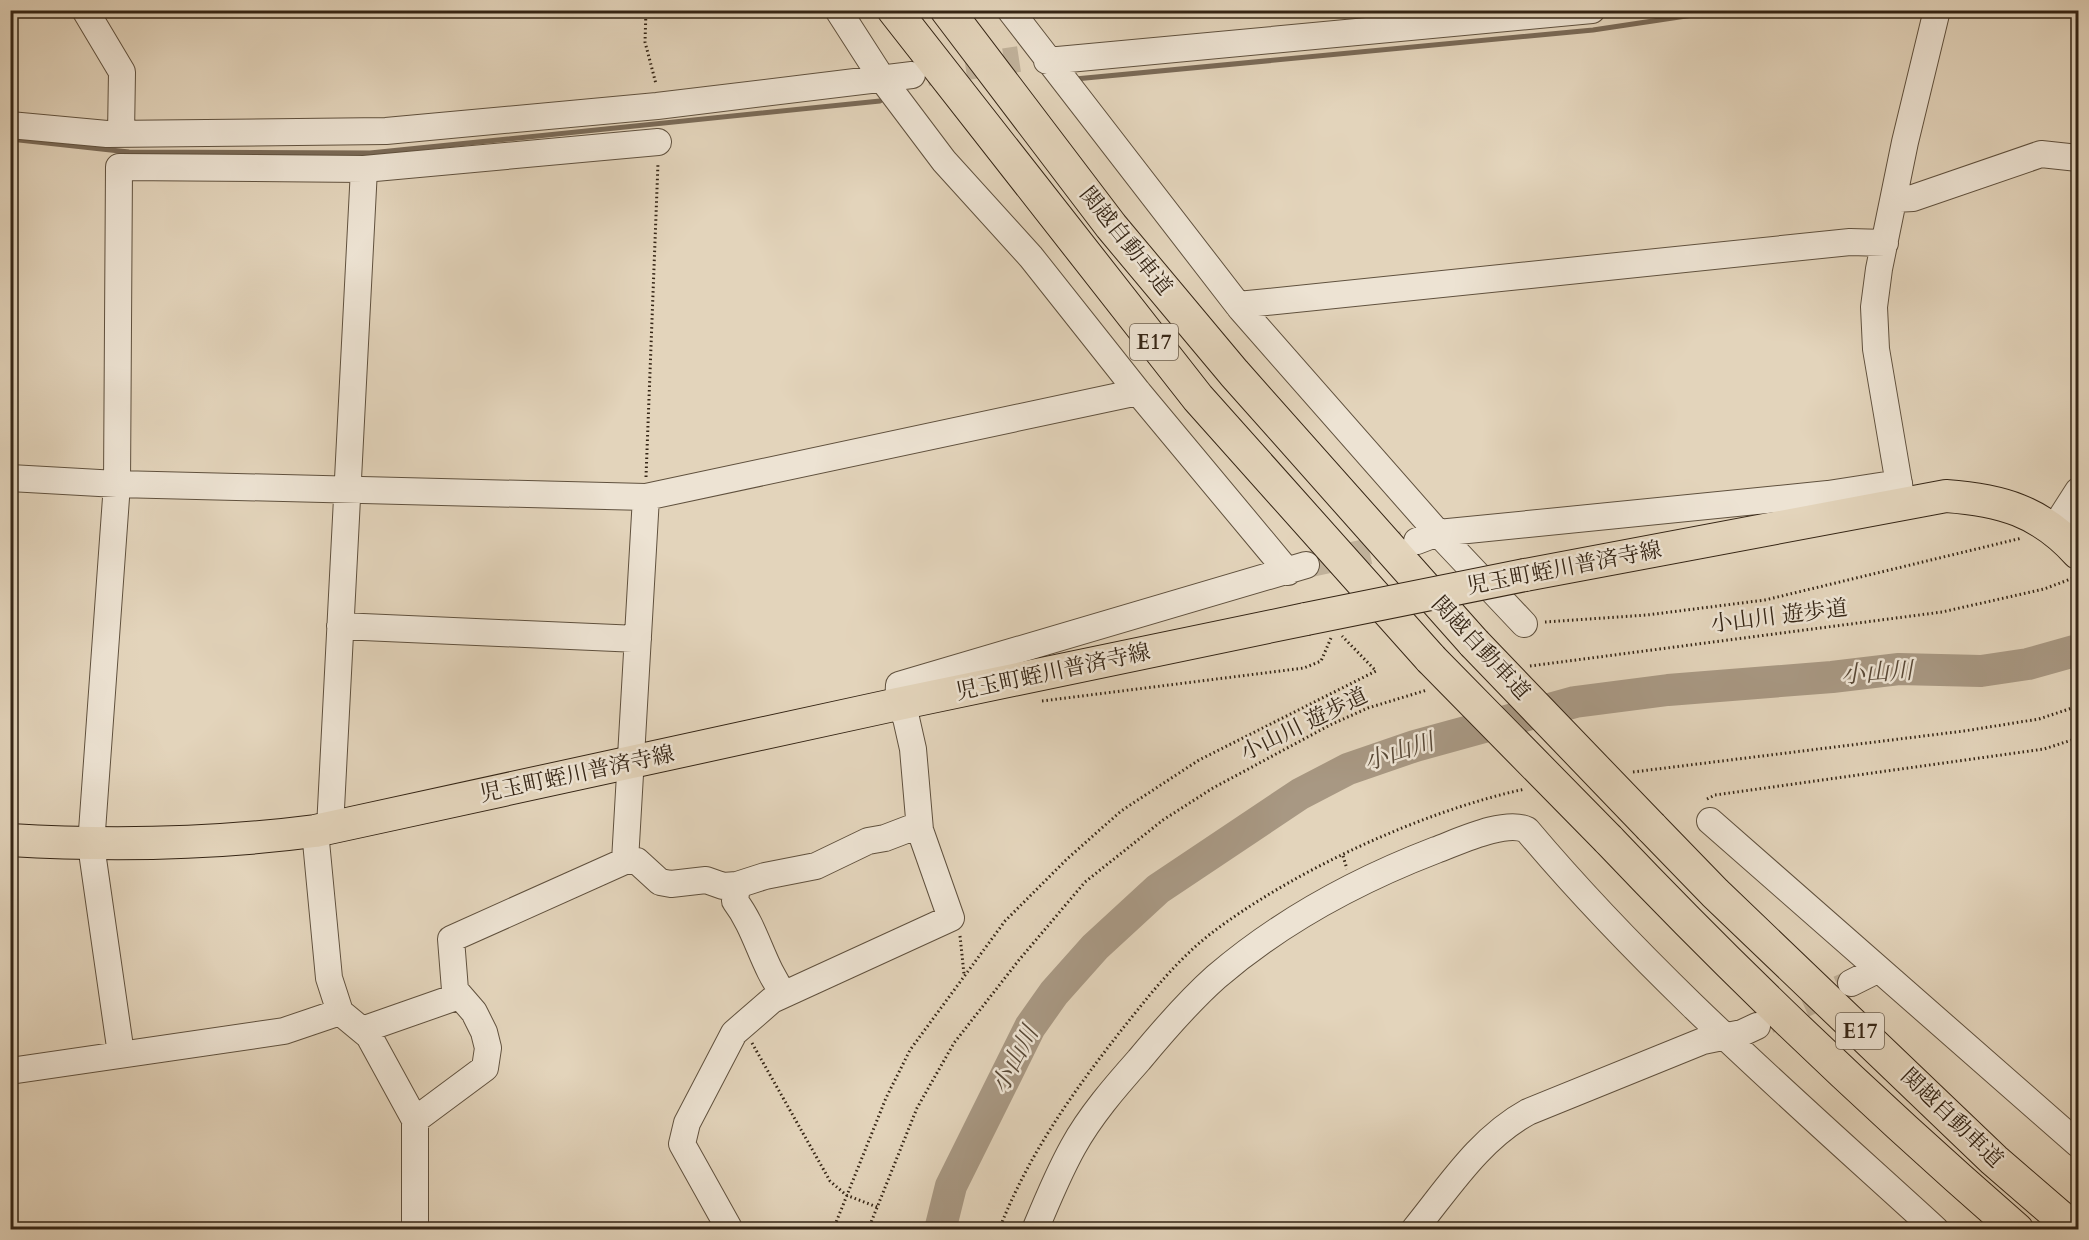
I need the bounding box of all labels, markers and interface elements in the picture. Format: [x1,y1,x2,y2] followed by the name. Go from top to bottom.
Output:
[1073,180,1179,302] street label: 関越自動車道
[1130,324,1178,360] road number: E17
[1464,534,1664,602] street label: 児玉町蛭川普済寺線
[1425,589,1537,707] street label: 関越自動車道
[1709,593,1849,639] street label: 小山川 遊歩道
[953,637,1153,707] street label: 児玉町蛭川普済寺線
[1840,654,1917,692] water label: 小山川
[1235,680,1373,768] street label: 小山川 遊歩道
[1360,724,1441,779] water label: 小山川
[477,739,677,809] street label: 児玉町蛭川普済寺線
[1836,1013,1884,1049] road number: E17
[984,1018,1048,1100] water label: 小山川
[1894,1061,2010,1175] street label: 関越自動車道

